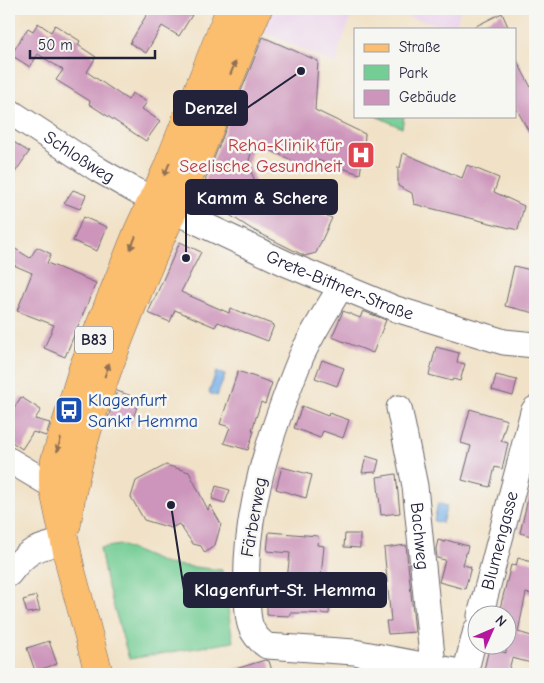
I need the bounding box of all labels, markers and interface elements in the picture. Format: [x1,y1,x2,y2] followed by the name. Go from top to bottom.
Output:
[30,28,155,60] scale bar
[354,28,516,118] legend
[38,36,73,54] text: 50 m
[399,38,441,56] text: Straße
[229,60,237,75] one-way arrow
[399,64,428,82] text: Park
[399,88,457,106] text: Gebäude
[174,91,247,125] callout: Denzel
[184,97,238,119] text: Denzel
[40,126,119,187] street label: Schloßweg
[179,135,343,177] place label: Reha-Klinik für Seelische Gesundheit
[346,140,376,170] hospital icon: Reha-Klinik für Seelische Gesundheit
[163,162,171,177] one-way arrow
[186,180,337,214] callout: Kamm & Schere
[196,187,328,209] text: Kamm & Schere
[128,236,136,250] one-way arrow
[263,245,416,324] street label: Grete-Bittner-Straße
[75,326,113,354] road number: B83
[103,362,111,377] one-way arrow
[88,390,198,432] place label: Klagenfurt Sankt Hemma
[54,395,84,425] bus stop icon: Klagenfurt Sankt Hemma
[55,438,63,453] one-way arrow
[237,475,271,559] street label: Färberweg
[477,489,522,592] street label: Blumengasse
[406,501,434,571] street label: Bachweg
[184,573,386,607] callout: Klagenfurt-St. Hemma
[194,579,376,601] text: Klagenfurt-St. Hemma
[466,606,516,656] north arrow
[492,612,510,630] text: N

